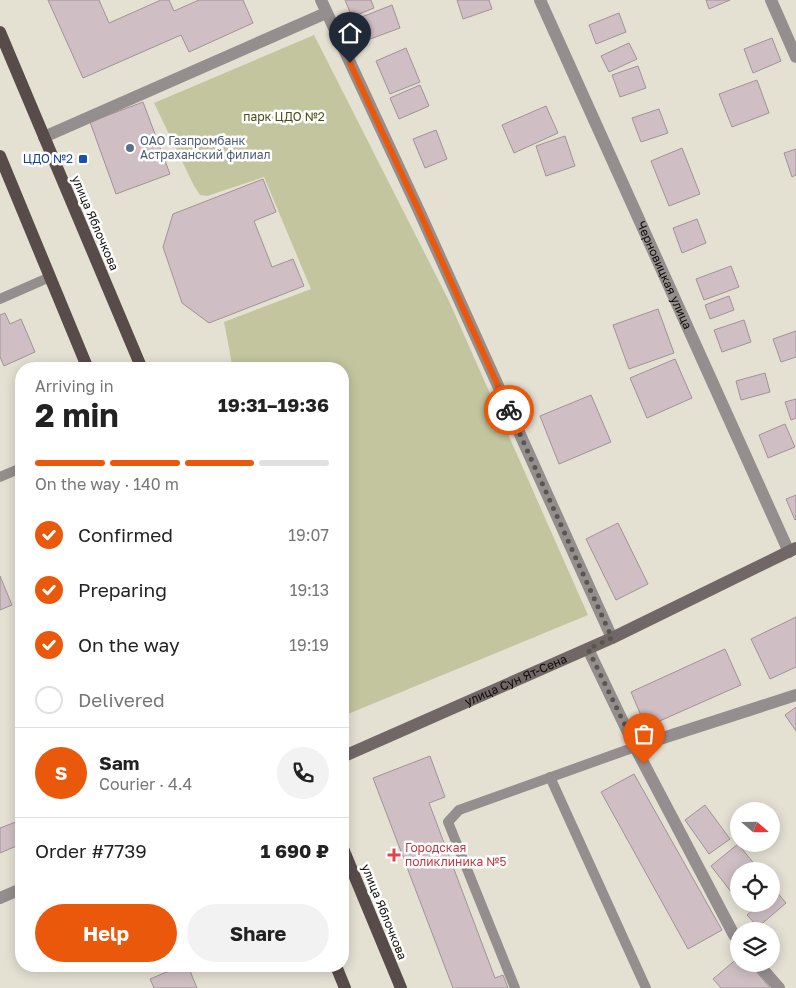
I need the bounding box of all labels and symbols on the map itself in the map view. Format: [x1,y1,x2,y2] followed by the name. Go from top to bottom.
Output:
[329,12,371,63] pin
[243,109,325,124] park label: парк ЦДО №2
[140,133,271,162] place label: ОАО Газпромбанк Астраханский филиал
[124,142,136,154] marker: ОАО Газпромбанк Астраханский филиал
[23,151,73,166] place label: ЦДО №2
[77,153,89,165] marker: ЦДО №2
[69,173,122,273] street label: улица Яблочкова
[634,219,696,332] street label: Черновицкая улица
[484,385,534,435] courier
[462,651,569,709] street label: улица Сун Ят-Сена
[623,713,665,764] pin
[730,802,780,852] north arrow
[405,840,506,869] place label: Городская поликлиника №5
[387,848,401,862] marker: Городская поликлиника №5
[358,862,410,962] street label: улица Яблочкова

